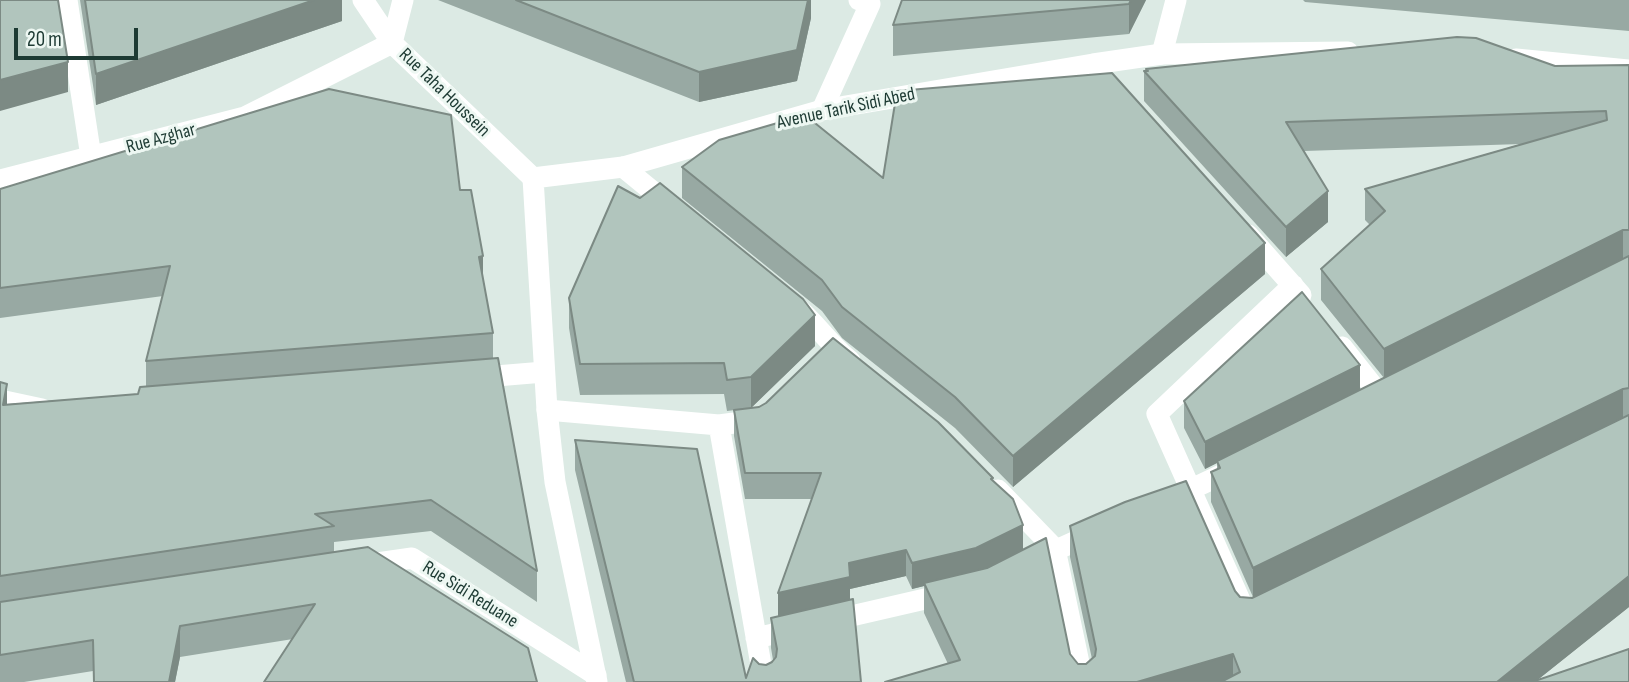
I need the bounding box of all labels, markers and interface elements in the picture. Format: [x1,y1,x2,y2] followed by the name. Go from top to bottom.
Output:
[18,14,142,58] scale bar
[27,27,62,52] text: 20 m
[394,44,494,142] street label: Rue Taha Houssein
[775,83,917,135] street label: Avenue Tarik Sidi Abed
[124,119,198,159] street label: Rue Azghar
[418,557,522,633] street label: Rue Sidi Reduane

